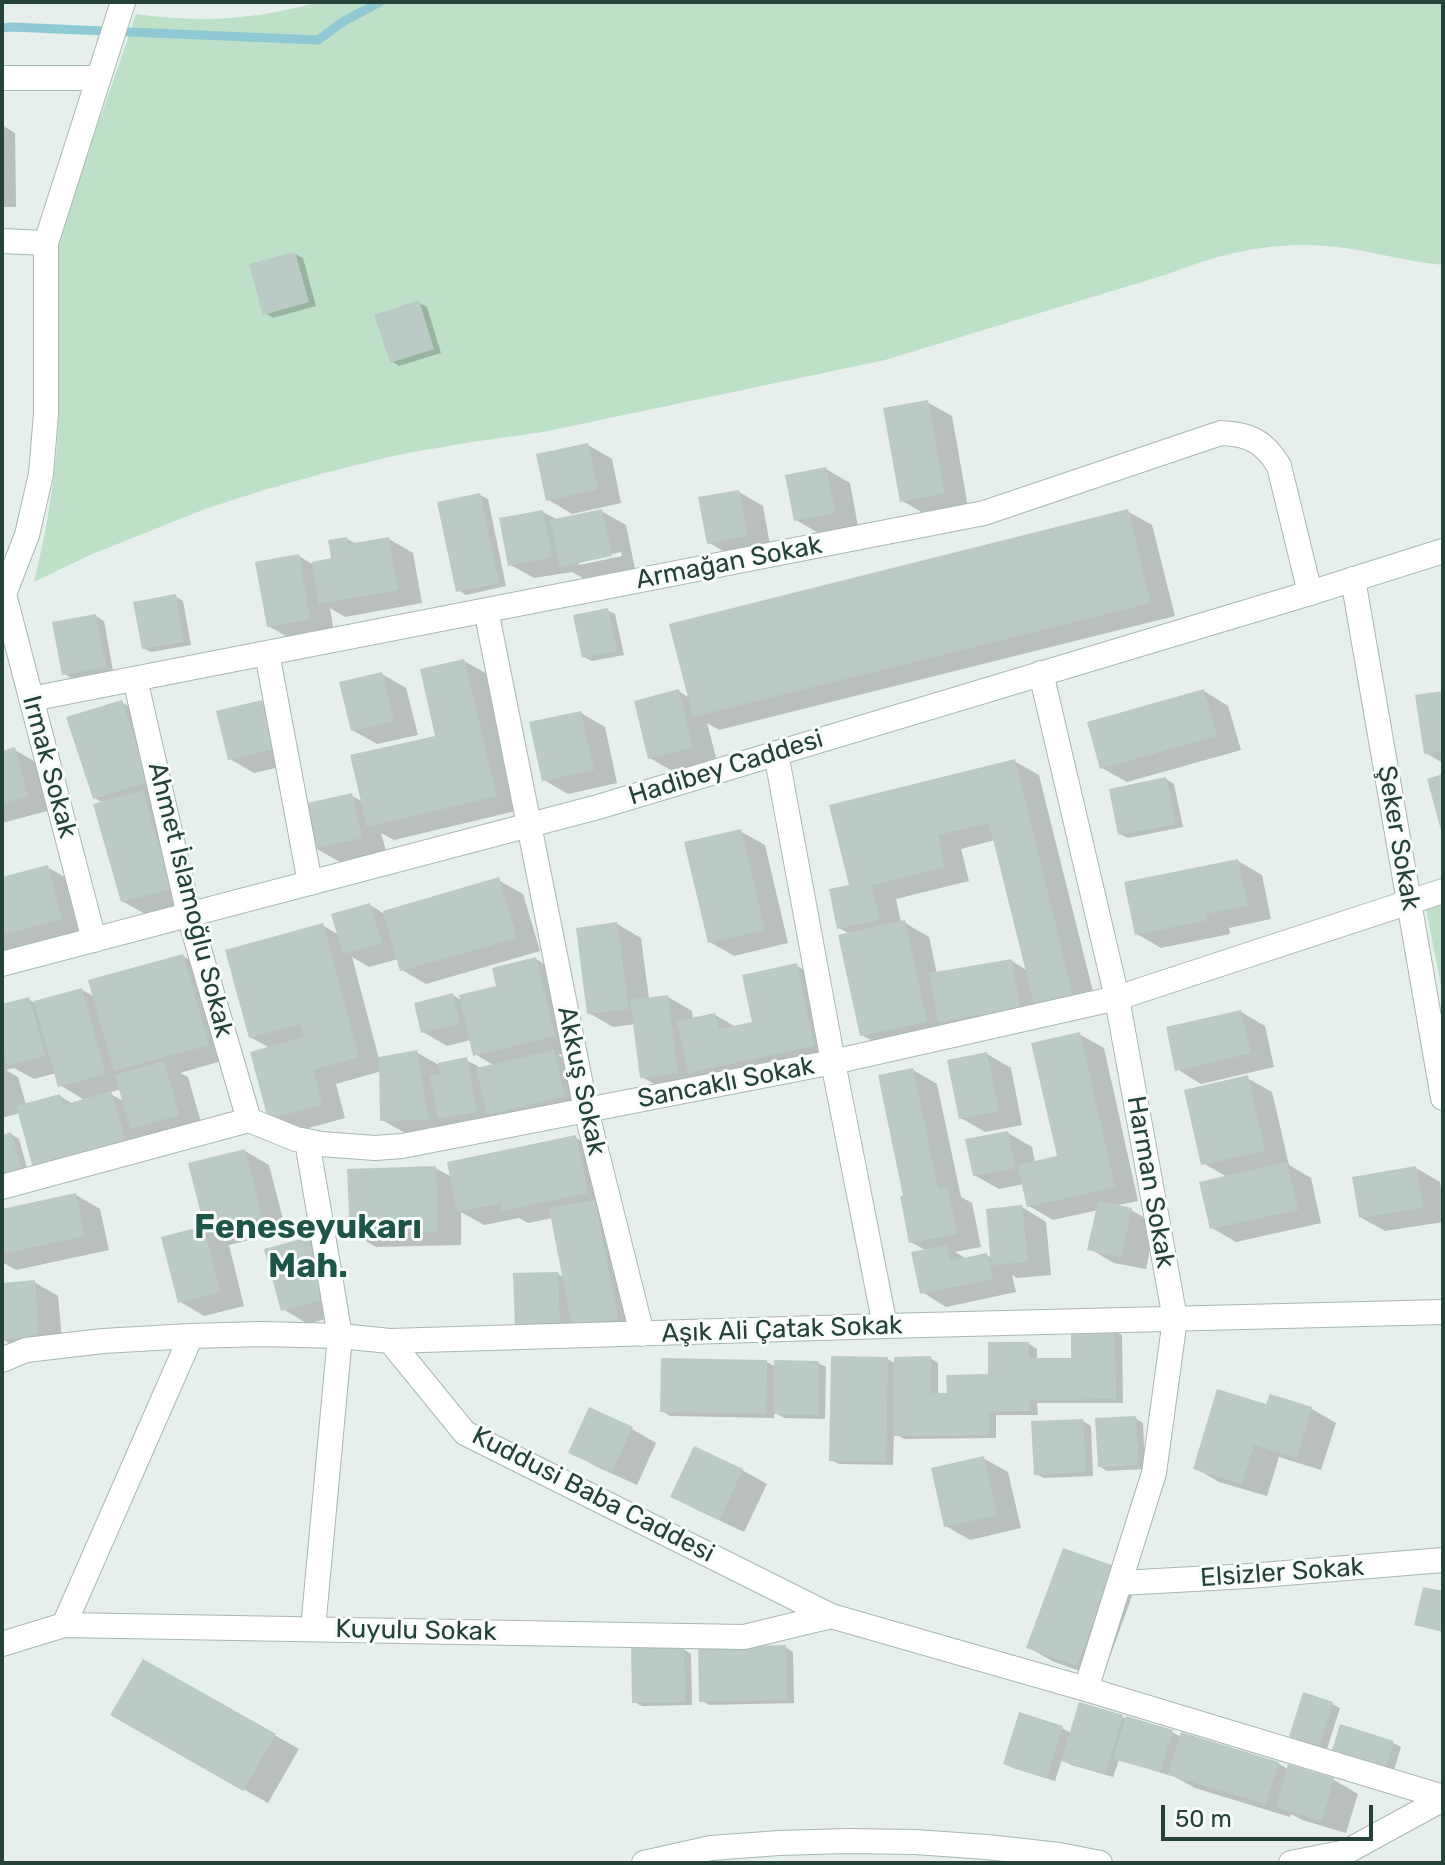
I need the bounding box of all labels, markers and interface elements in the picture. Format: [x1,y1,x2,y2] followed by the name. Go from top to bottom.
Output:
[633,530,825,596] street label: Armağan Sokak
[15,692,83,842] street label: Irmak Sokak
[625,724,827,812] street label: Hadibey Caddesi
[141,759,239,1041] street label: Ahmet İslamoğlu Sokak
[1370,763,1426,913] street label: Şeker Sokak
[550,1004,612,1158] street label: Akkuş Sokak
[635,1051,817,1115] street label: Sancaklı Sokak
[1119,1093,1181,1271] street label: Harman Sokak
[194,1208,422,1288] district label: Feneseyukarı Mah.
[661,1310,903,1350] street label: Aşık Ali Çatak Sokak
[467,1420,719,1570] street label: Kuddusi Baba Caddesi
[1199,1552,1365,1594] street label: Elsizler Sokak
[335,1614,497,1648] street label: Kuyulu Sokak
[1165,1789,1377,1839] scale bar
[1175,1805,1232,1833] text: 50 m

